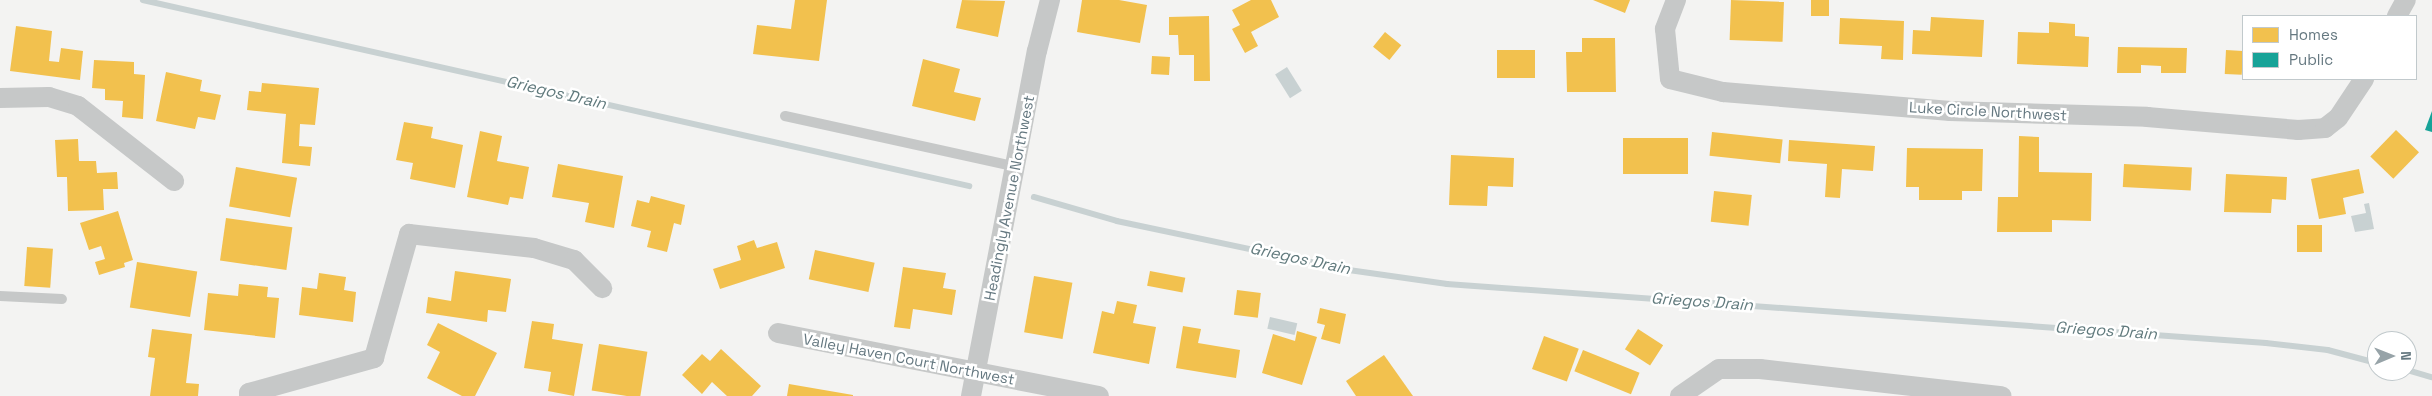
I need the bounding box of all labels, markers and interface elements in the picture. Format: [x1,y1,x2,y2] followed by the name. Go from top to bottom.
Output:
[2242,15,2417,80] legend
[2289,25,2338,44] text: Homes
[2289,50,2333,69] text: Public
[504,72,608,114] water label: Griegos Drain
[980,94,1038,302] street label: Headingly Avenue Northwest
[1909,98,2067,124] street label: Luke Circle Northwest
[1248,239,1352,279] water label: Griegos Drain
[1650,289,1754,315] water label: Griegos Drain
[2054,318,2158,344] water label: Griegos Drain
[802,330,1016,388] street label: Valley Haven Court Northwest
[2367,331,2417,381] north arrow
[2397,351,2415,361] text: N

